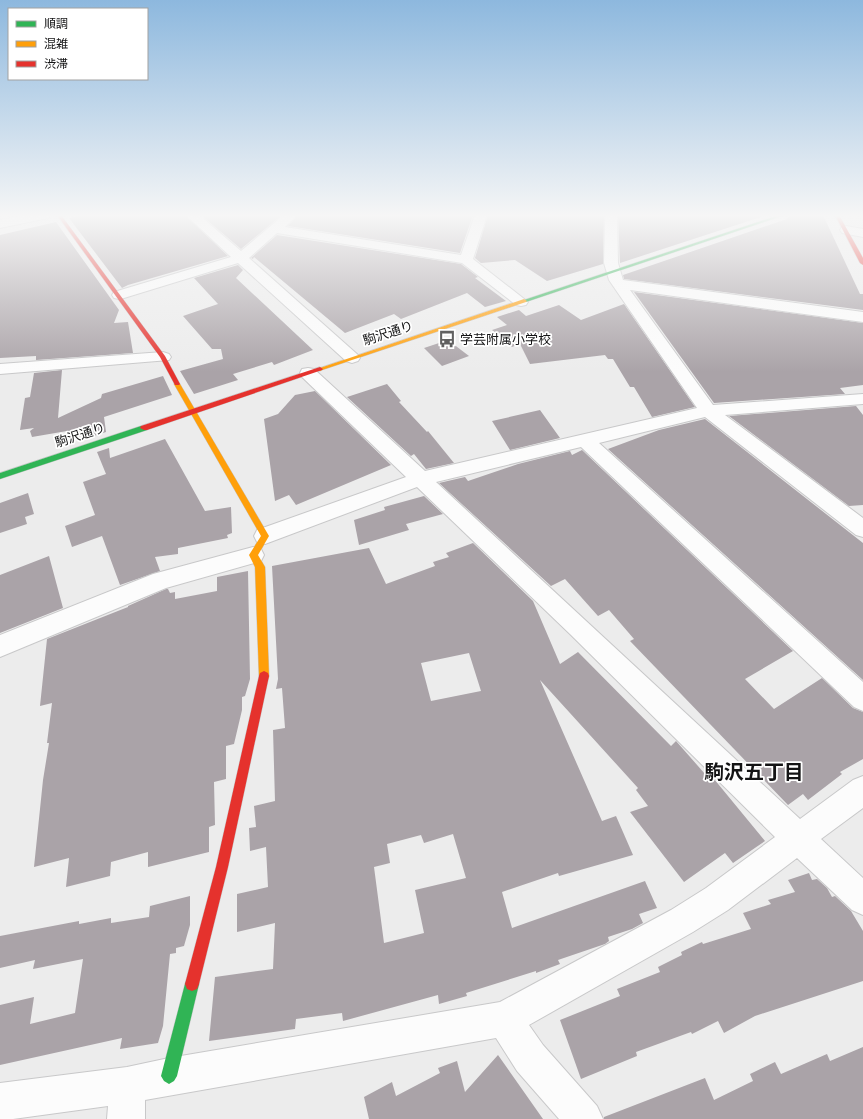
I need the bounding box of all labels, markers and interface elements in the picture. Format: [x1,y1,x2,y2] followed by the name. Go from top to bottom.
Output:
[8,8,148,80] legend
[44,15,68,33] text: 順調
[44,35,68,53] text: 混雑
[44,55,68,73] text: 渋滞
[360,316,416,350] street label: 駒沢通り
[437,329,457,349] bus stop icon: 学芸附属小学校
[460,330,551,349] place label: 学芸附属小学校
[52,418,108,452] street label: 駒沢通り
[704,758,804,787] district label: 駒沢五丁目

